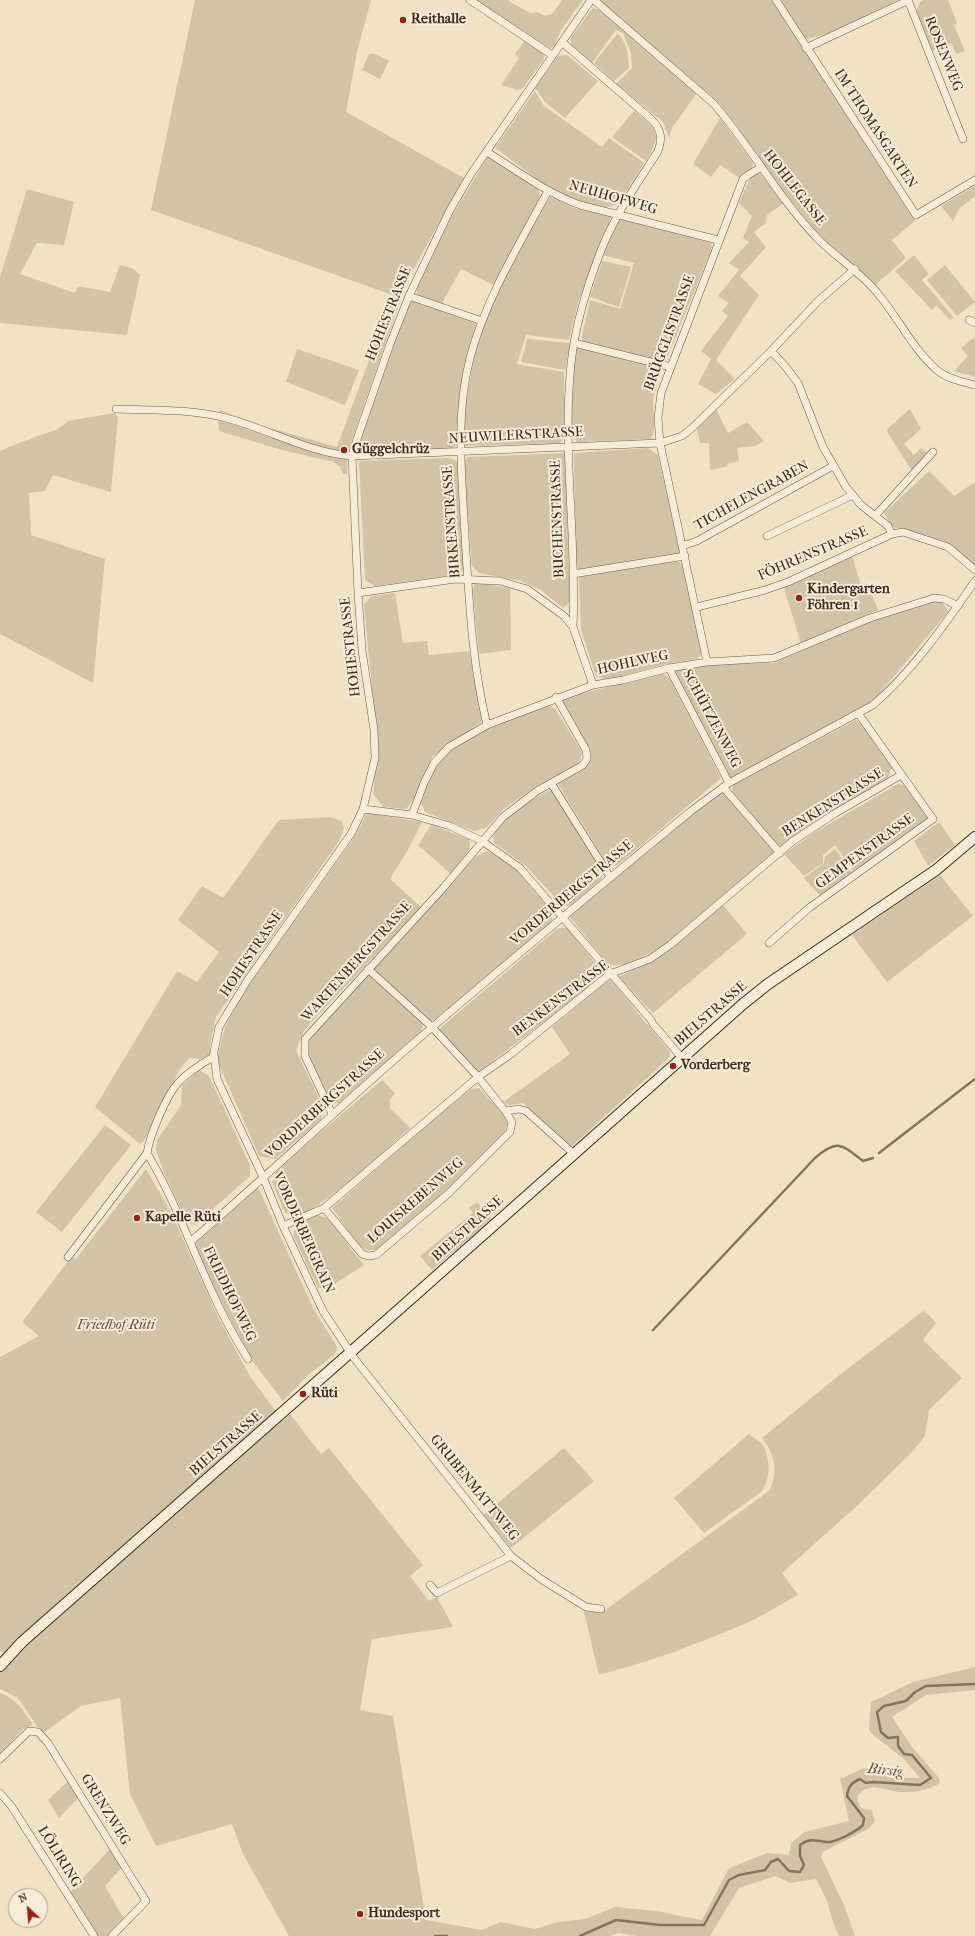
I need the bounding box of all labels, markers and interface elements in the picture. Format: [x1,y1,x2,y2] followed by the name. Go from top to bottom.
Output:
[411,12,466,28] place label: Reithalle
[920,14,966,94] street label: ROSENWEG
[398,15,408,25] marker: Reithalle
[830,66,920,192] street label: IM THOMASGARTEN
[759,147,829,229] street label: HOHLEGASSE
[567,177,659,219] street label: NEUHOFWEG
[362,264,416,364] street label: HOHESTRASSE
[641,273,699,393] street label: BRÜGGLISTRASSE
[448,424,584,448] street label: NEUWILERSTRASSE
[352,442,430,458] place label: Güggelchrüz
[339,445,349,455] marker: Güggelchrüz
[692,457,812,535] street label: TICHELENGRABEN
[548,460,568,578] street label: BUCHENSTRASSE
[440,465,464,579] street label: BIRKENSTRASSE
[756,523,870,585] street label: FÖHRENSTRASSE
[807,582,890,614] place label: Kindergarten Föhren 1
[794,593,804,603] marker: Kindergarten Föhren 1
[337,596,365,698] street label: HOHESTRASSE
[596,647,670,679] street label: HOHLWEG
[678,667,744,771] street label: SCHÜTZENWEG
[779,765,887,841] street label: BENKENSTRASSE
[812,811,918,893] street label: GEMPENSTRASSE
[507,837,637,949] street label: VORDERBERGSTRASSE
[298,898,416,1026] street label: WARTENBERGSTRASSE
[217,908,287,1000] street label: HOHESTRASSE
[509,957,613,1041] street label: BENKENSTRASSE
[671,978,751,1050] street label: BIELSTRASSE
[262,1046,388,1162] street label: VORDERBERGSTRASSE
[681,1058,750,1074] place label: Vorderberg
[668,1061,678,1071] marker: Vorderberg
[364,1155,468,1247] street label: LOUISREBENWEG
[269,1169,337,1297] street label: VORDERBERGRAIN
[429,1193,507,1265] street label: BIELSTRASSE
[145,1210,221,1226] place label: Kapelle Rüti
[132,1213,142,1223] marker: Kapelle Rüti
[199,1244,259,1344] street label: FRIEDHOFWEG
[77,1318,155,1334] park label: Friedhof Rüti
[311,1386,338,1402] place label: Rüti
[298,1389,308,1399] marker: Rüti
[186,1408,266,1480] street label: BIELSTRASSE
[426,1432,522,1544] street label: GRUBENMATTWEG
[866,1760,904,1782] water label: Birsig
[76,1771,134,1849] street label: GRENZWEG
[34,1823,84,1891] street label: LÖLIRING
[8,1888,48,1928] north arrow
[16,1890,30,1905] text: N
[368,1906,440,1922] place label: Hundesport
[355,1909,365,1919] marker: Hundesport

